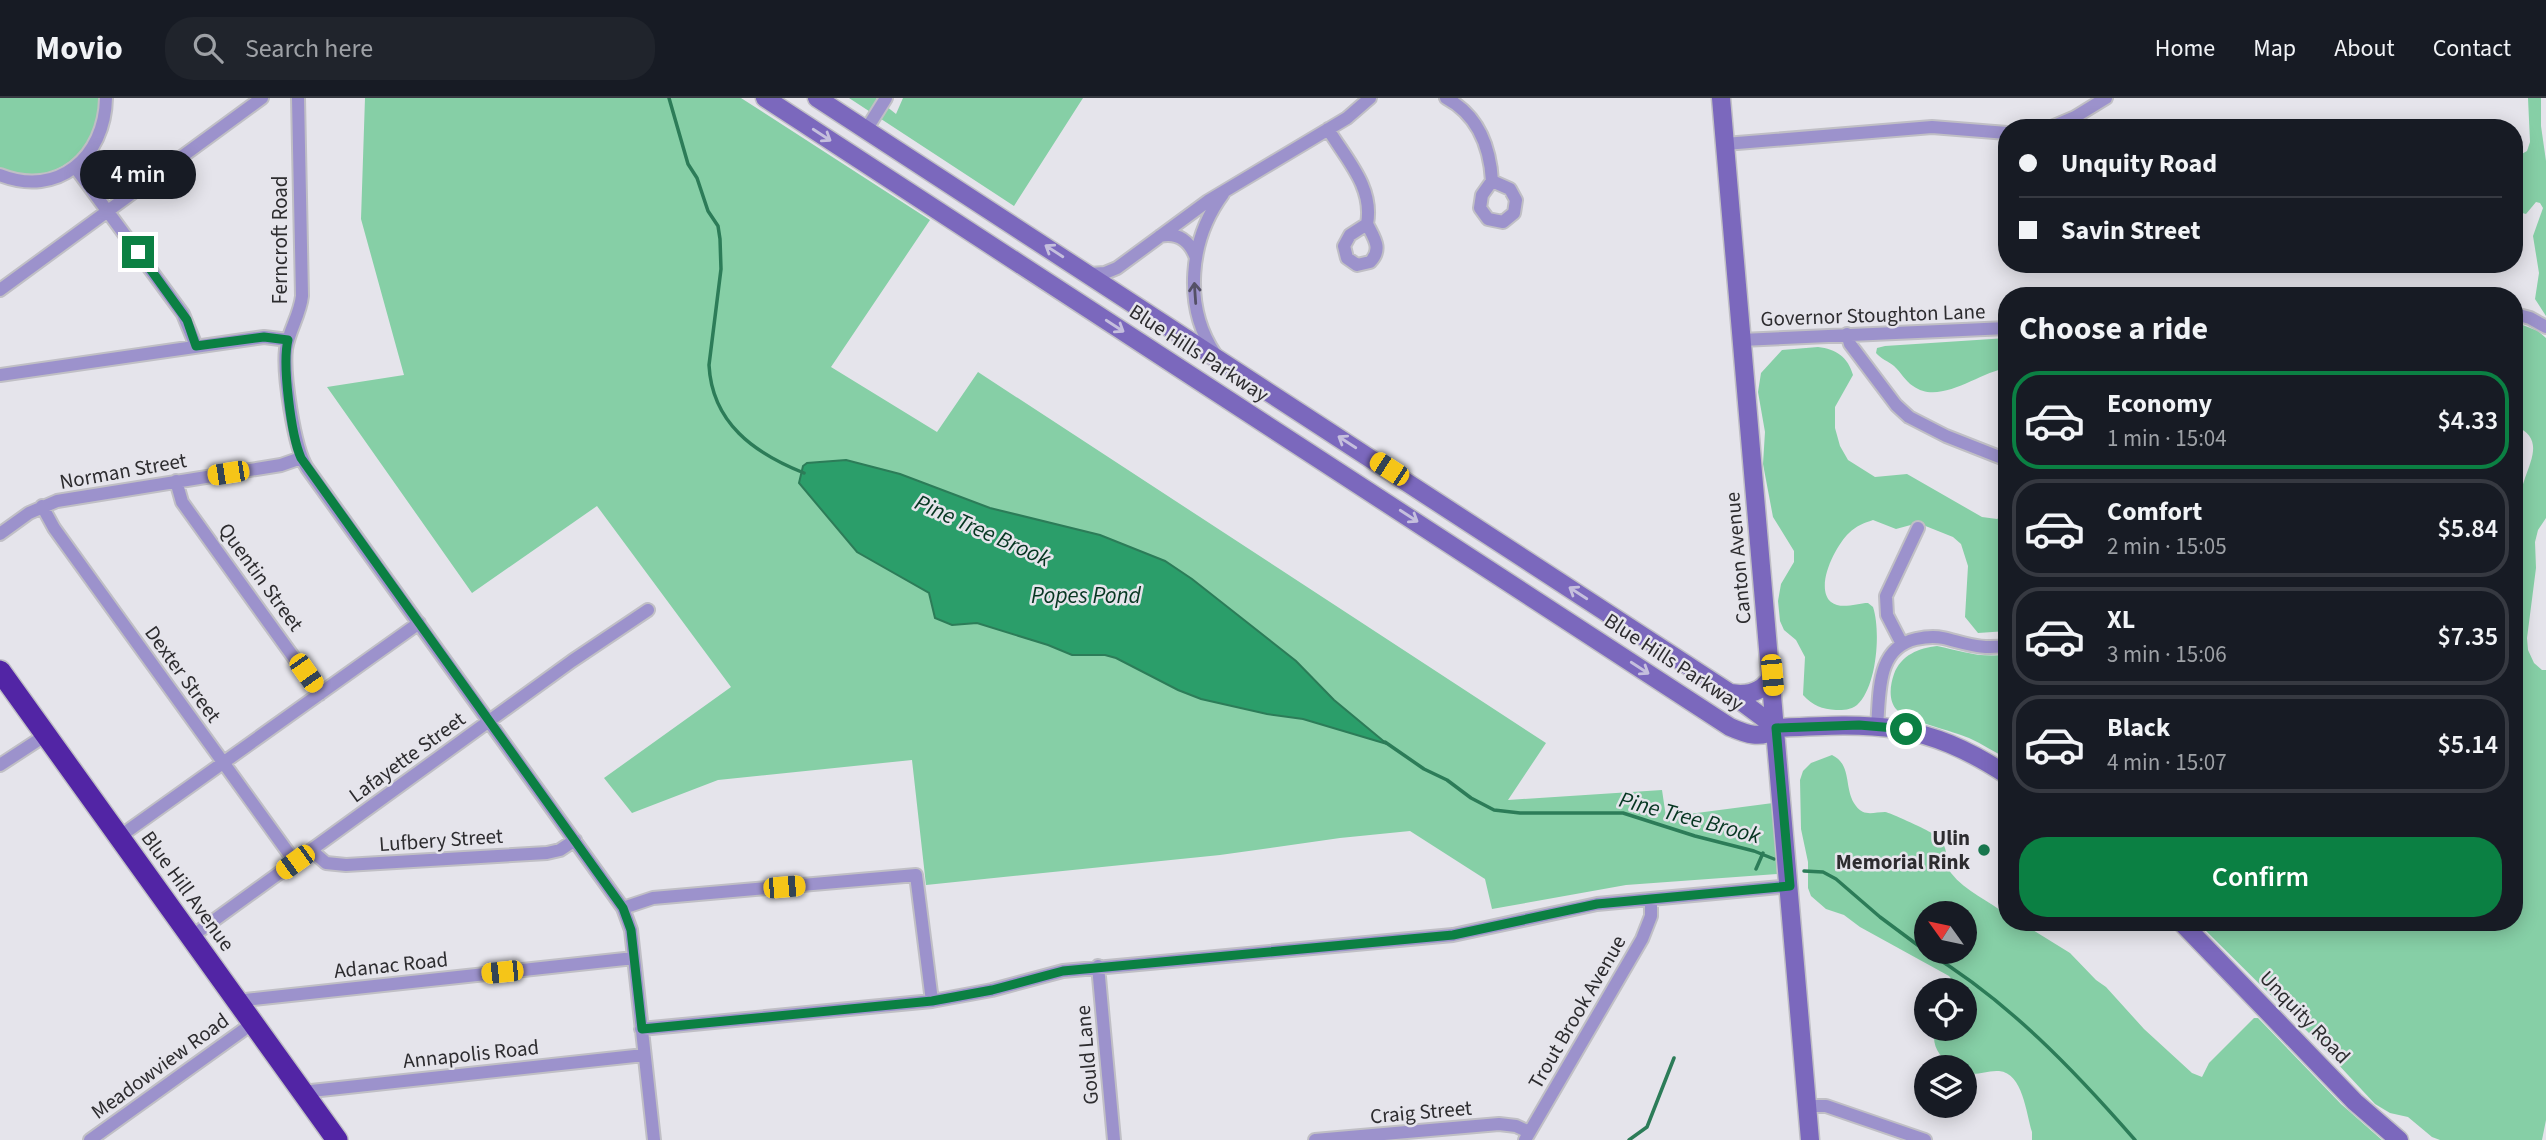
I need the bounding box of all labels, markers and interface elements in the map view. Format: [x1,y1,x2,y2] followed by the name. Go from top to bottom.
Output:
[165,17,655,80] search box
[35,25,123,72] text: Movio
[189,29,227,67] icon: search
[245,30,373,67] text: Search here
[2155,31,2215,66] text: Home
[2253,31,2296,66] text: Map
[2334,31,2395,66] text: About
[2433,31,2511,66] text: Contact
[812,128,831,143] one-way arrow
[2061,145,2217,182] text: Unquity Road
[80,150,196,200] callout: 4 min
[111,158,165,191] text: 4 min
[265,175,295,305] street label: Ferncroft Road
[2061,212,2200,249] text: Savin Street
[122,236,154,268] route end
[1044,244,1064,258] one-way arrow
[1188,282,1201,305] one-way arrow
[1760,296,1986,334] street label: Governor Stoughton Lane
[1123,297,1275,409] street label: Blue Hills Parkway
[2019,306,2208,352] text: Choose a ride
[1105,319,1125,333] one-way arrow
[2107,385,2212,422] text: Economy
[2023,389,2086,452] icon: car
[2437,402,2498,439] text: $4.33
[2107,422,2227,455] text: 1 min · 15:04
[1338,434,1357,449] one-way arrow
[57,445,189,497] street label: Norman Street
[1366,449,1413,489] car
[206,459,251,487] car
[910,486,1057,576] water label: Pine Tree Brook
[1717,491,1759,625] street label: Canton Avenue
[2107,493,2202,530] text: Comfort
[2023,497,2086,560] icon: car
[1399,509,1418,524] one-way arrow
[2437,510,2498,547] text: $5.84
[211,516,311,638] street label: Quentin Street
[2107,530,2227,563] text: 2 min · 15:05
[1031,579,1142,612] water label: Popes Pond
[1569,586,1589,600] one-way arrow
[2107,601,2135,638] text: XL
[2023,605,2086,668] icon: car
[1598,606,1750,718] street label: Blue Hills Parkway
[2437,618,2498,655] text: $7.35
[138,619,228,729] street label: Dexter Street
[2107,638,2227,671] text: 3 min · 15:06
[286,650,327,696] car
[1760,653,1785,697] car
[1630,661,1650,675] one-way arrow
[342,704,472,810] street label: Lafayette Street
[2107,709,2170,746] text: Black
[1890,713,1922,745] route start
[2023,713,2086,776] icon: car
[2437,726,2498,763] text: $5.14
[2107,746,2227,779] text: 4 min · 15:07
[1615,783,1765,853] water label: Pine Tree Brook
[378,821,504,859] street label: Lufbery Street
[1836,823,1970,877] place label: Ulin Memorial Rink
[134,825,242,957] street label: Blue Hill Avenue
[2019,837,2502,917] button: Confirm
[272,841,319,883] car
[1976,842,1992,858] marker: Ulin Memorial Rink
[763,875,806,899] car
[1914,901,1978,964] north arrow
[1914,901,1977,1118] map controls
[1521,930,1633,1094] street label: Trout Brook Avenue
[332,944,450,986] street label: Adanac Road
[481,959,524,985] car
[2253,964,2357,1070] street label: Unquity Road
[1914,978,1977,1041] button: locate
[1068,1004,1106,1106] street label: Gould Lane
[85,1006,235,1126] street label: Meadowview Road
[402,1032,540,1076] street label: Annapolis Road
[1914,1055,1977,1118] button: layers
[1369,1093,1473,1131] street label: Craig Street

